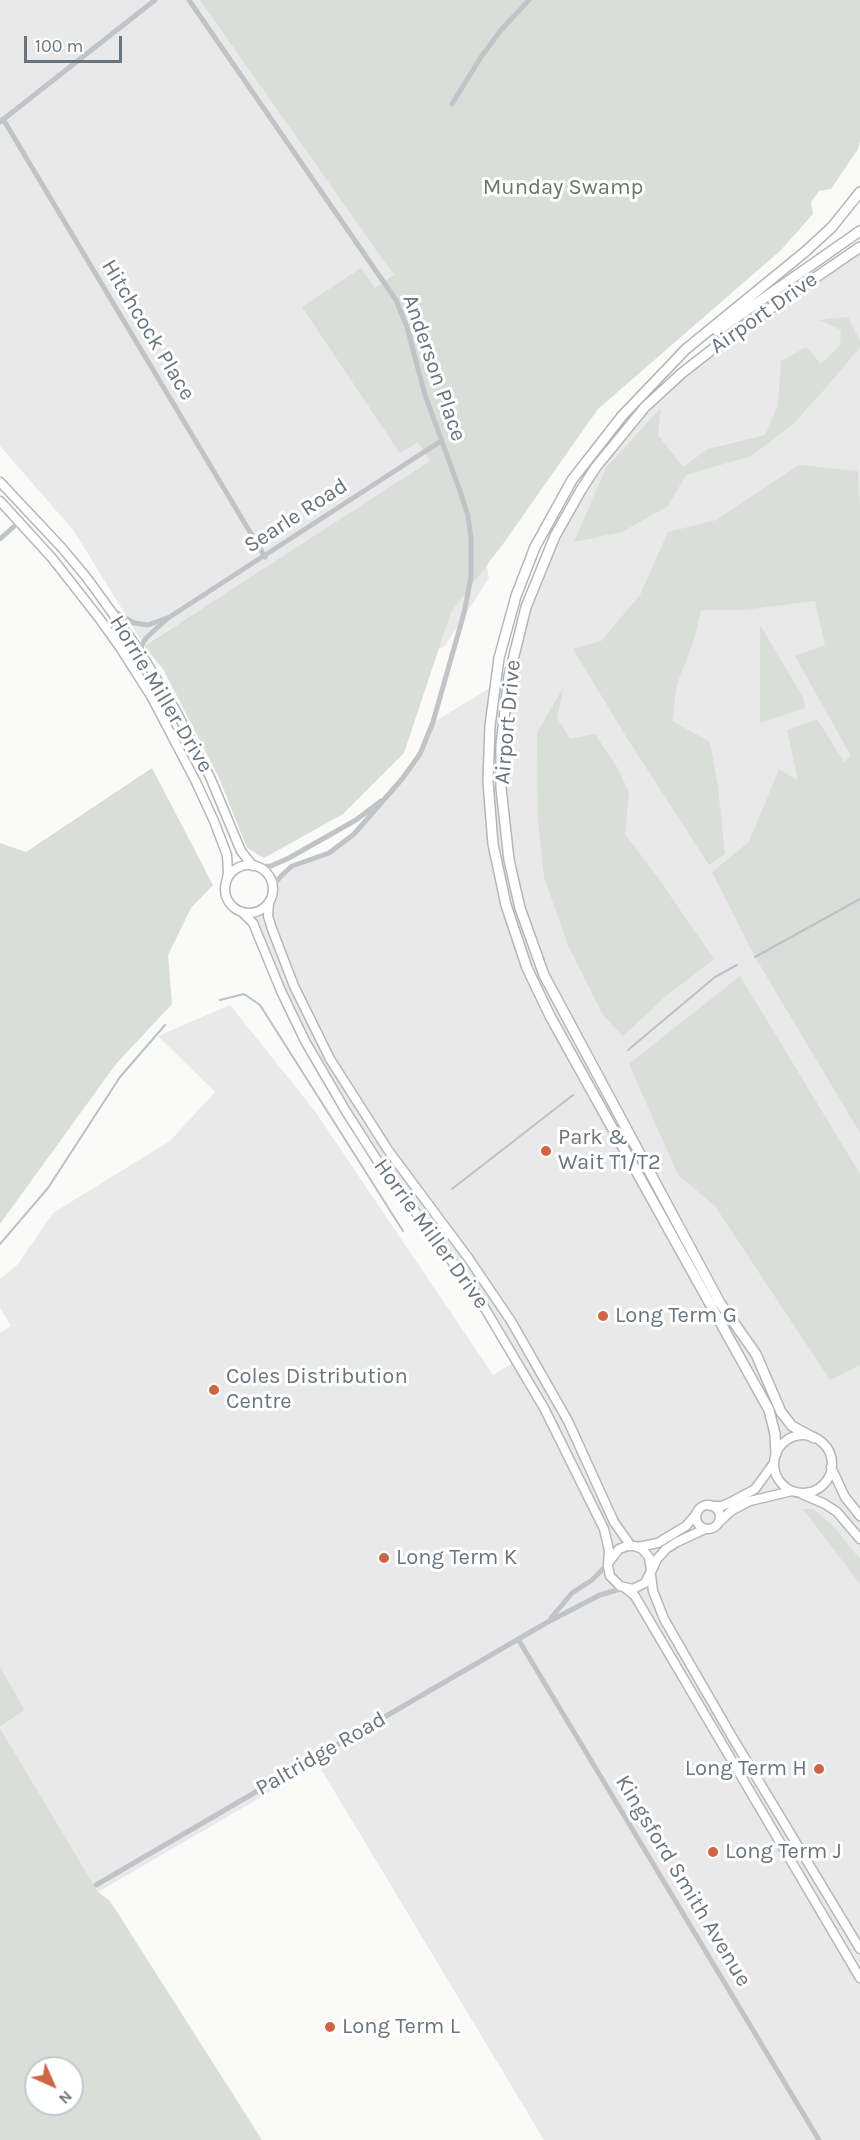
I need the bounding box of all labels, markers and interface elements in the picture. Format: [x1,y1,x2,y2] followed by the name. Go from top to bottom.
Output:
[27,24,124,62] scale bar
[35,35,83,57] text: 100 m
[483,175,643,201] park label: Munday Swamp
[96,255,200,405] street label: Hitchcock Place
[705,266,823,360] street label: Airport Drive
[397,291,471,445] street label: Anderson Place
[239,473,353,559] street label: Searle Road
[104,610,218,778] street label: Horrie Miller Drive
[489,659,527,785] street label: Airport Drive
[558,1125,661,1176] place label: Park & Wait T1/T2
[539,1144,553,1158] marker: Park & Wait T1/T2
[368,1154,494,1314] street label: Horrie Miller Drive
[615,1303,737,1329] place label: Long Term G
[596,1309,610,1323] marker: Long Term G
[226,1364,408,1416] place label: Coles Distribution Centre
[207,1383,221,1397] marker: Coles Distribution Centre
[396,1545,517,1571] place label: Long Term K
[377,1551,391,1565] marker: Long Term K
[251,1706,391,1802] street label: Paltridge Road
[685,1756,807,1782] place label: Long Term H
[812,1762,826,1776] marker: Long Term H
[609,1771,757,1991] street label: Kingsford Smith Avenue
[725,1839,842,1865] place label: Long Term J
[706,1845,720,1859] marker: Long Term J
[342,2014,460,2040] place label: Long Term L
[323,2020,337,2034] marker: Long Term L
[24,2056,84,2116] north arrow
[55,2087,76,2108] text: N

